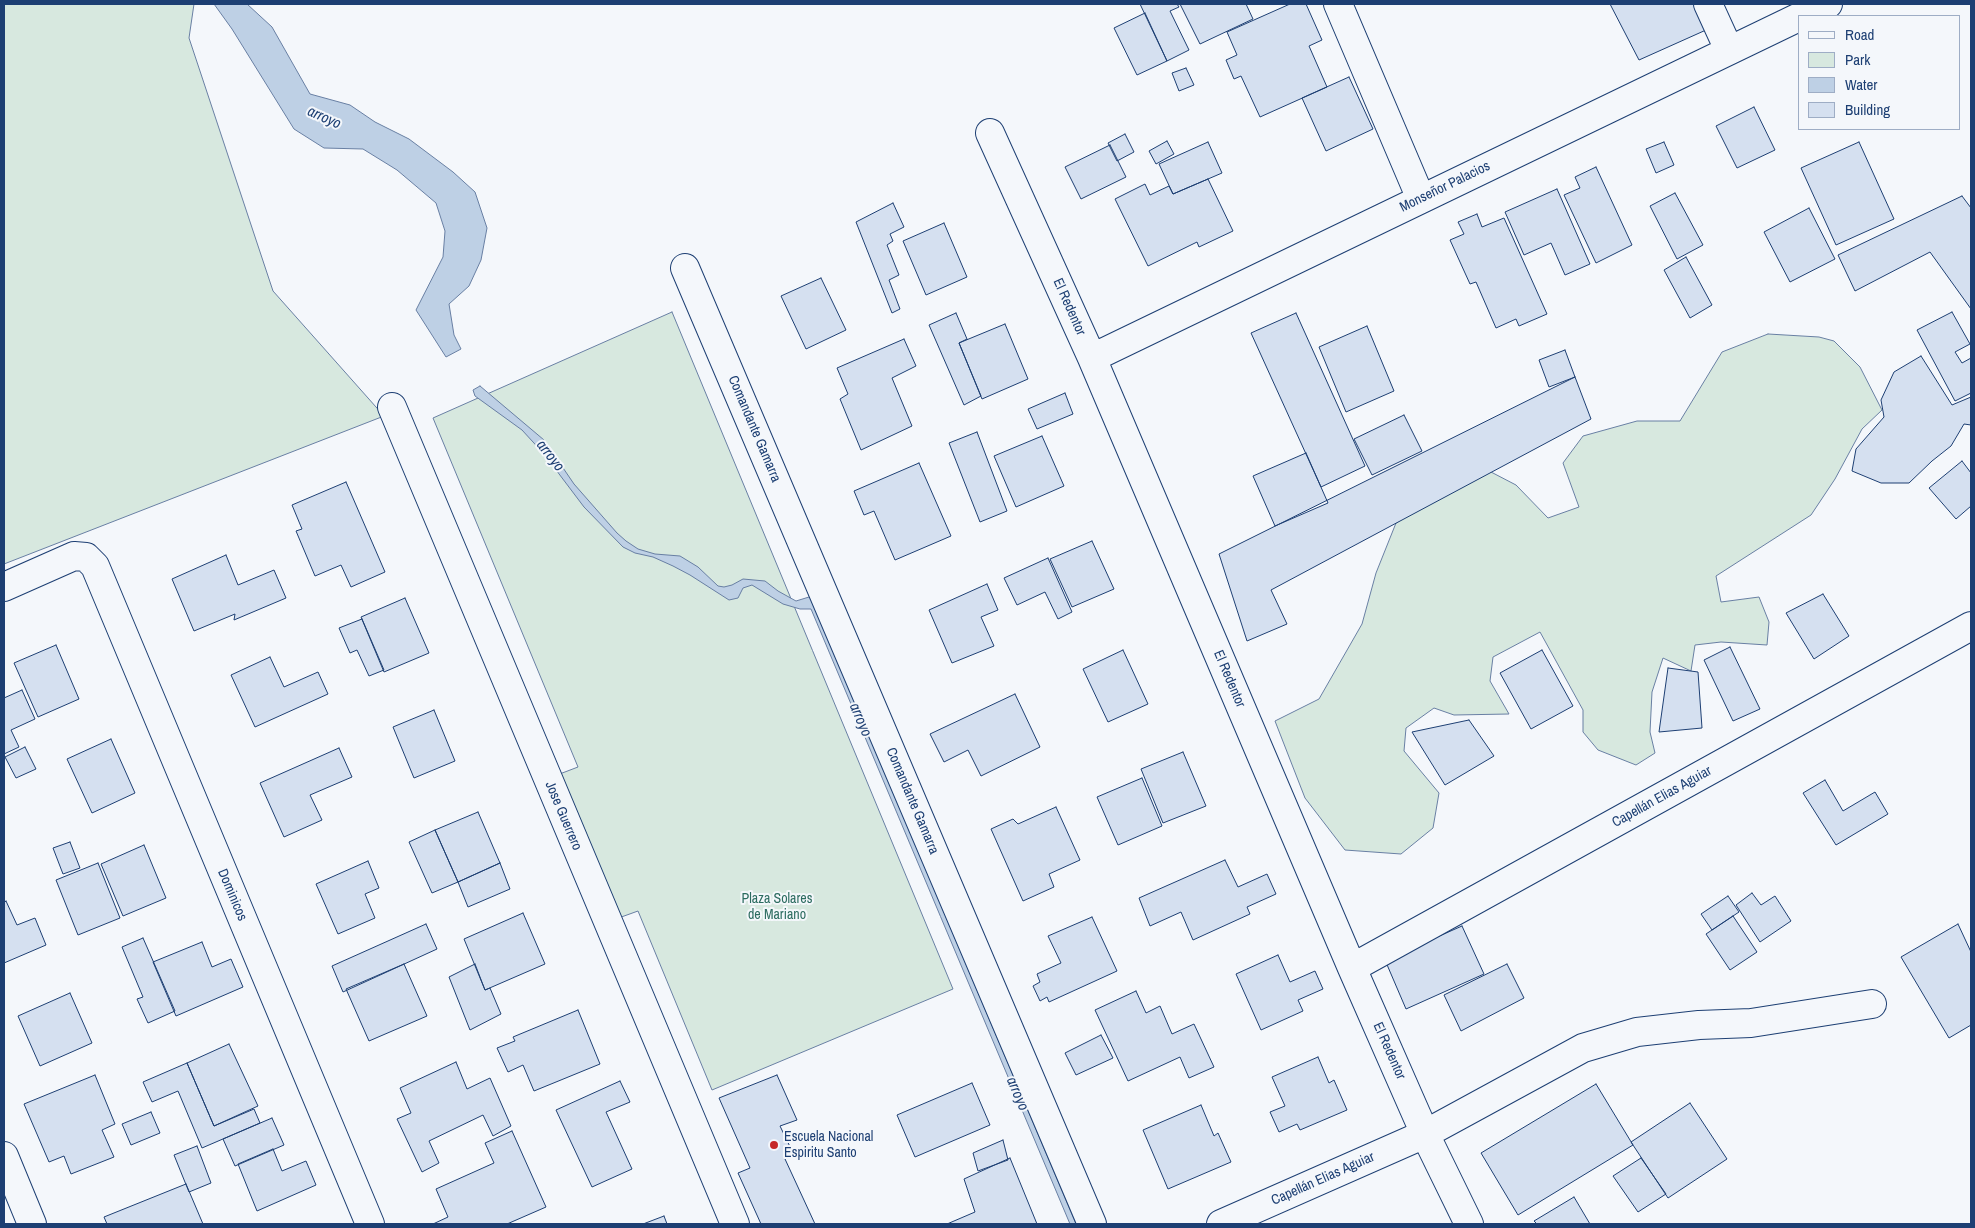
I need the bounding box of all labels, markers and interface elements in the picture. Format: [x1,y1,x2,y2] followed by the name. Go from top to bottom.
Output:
[1798,15,1960,130] legend
[1845,24,1874,45] text: Road
[1845,49,1870,70] text: Park
[1845,74,1877,95] text: Water
[1845,99,1890,120] text: Building
[304,103,344,133] water label: arroyo
[1397,158,1493,216] street label: Monseñor Palacios
[1049,276,1089,338] street label: El Redentor
[724,373,784,485] street label: Comandante Gamarra
[532,437,568,475] water label: arroyo
[1209,648,1249,710] street label: El Redentor
[845,700,875,740] water label: arroyo
[882,745,942,857] street label: Comandante Gamarra
[1609,763,1715,831] street label: Capellán Elias Aguiar
[541,779,585,853] street label: Jose Guerrero
[214,866,250,924] street label: Dominicos
[742,891,812,924] park label: Plaza Solares de Mariano
[1369,1020,1409,1082] street label: El Redentor
[1002,1074,1032,1114] water label: arroyo
[784,1129,873,1162] place label: Escuela Nacional Espiritu Santo
[768,1139,780,1151] marker: Escuela Nacional Espiritu Santo
[1269,1149,1377,1209] street label: Capellán Elias Aguiar

